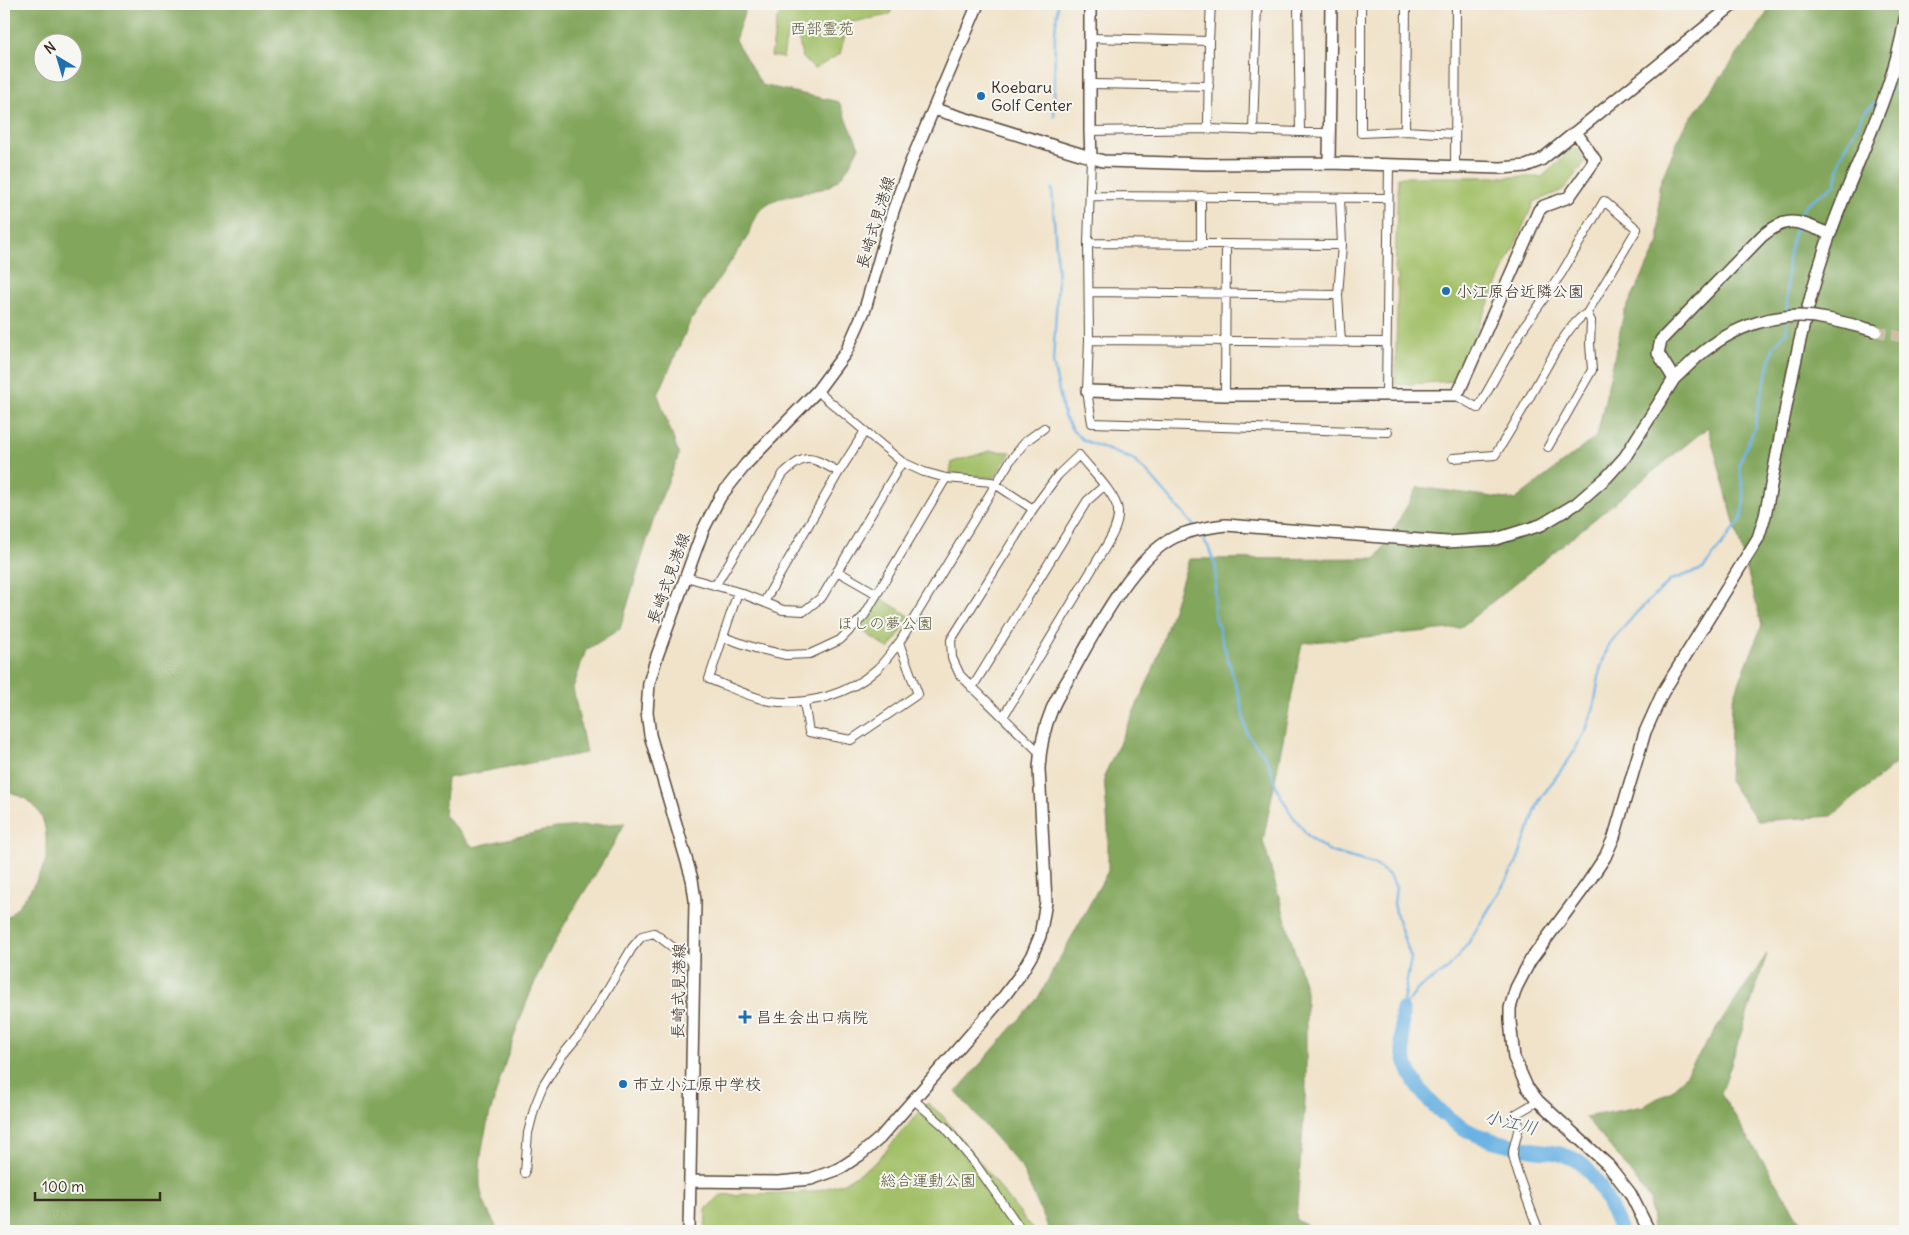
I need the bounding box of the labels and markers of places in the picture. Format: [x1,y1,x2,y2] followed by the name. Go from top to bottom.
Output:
[991,77,1073,115] place label: Koebaru Golf Center
[975,90,987,102] marker: Koebaru Golf Center
[1456,281,1584,301] place label: 小江原台近隣公園
[1440,285,1452,297] marker: 小江原台近隣公園
[756,1007,868,1027] place label: 昌生会出口病院
[738,1010,752,1024] marker: 昌生会出口病院
[633,1074,761,1094] place label: 市立小江原中学校
[617,1078,629,1090] marker: 市立小江原中学校

